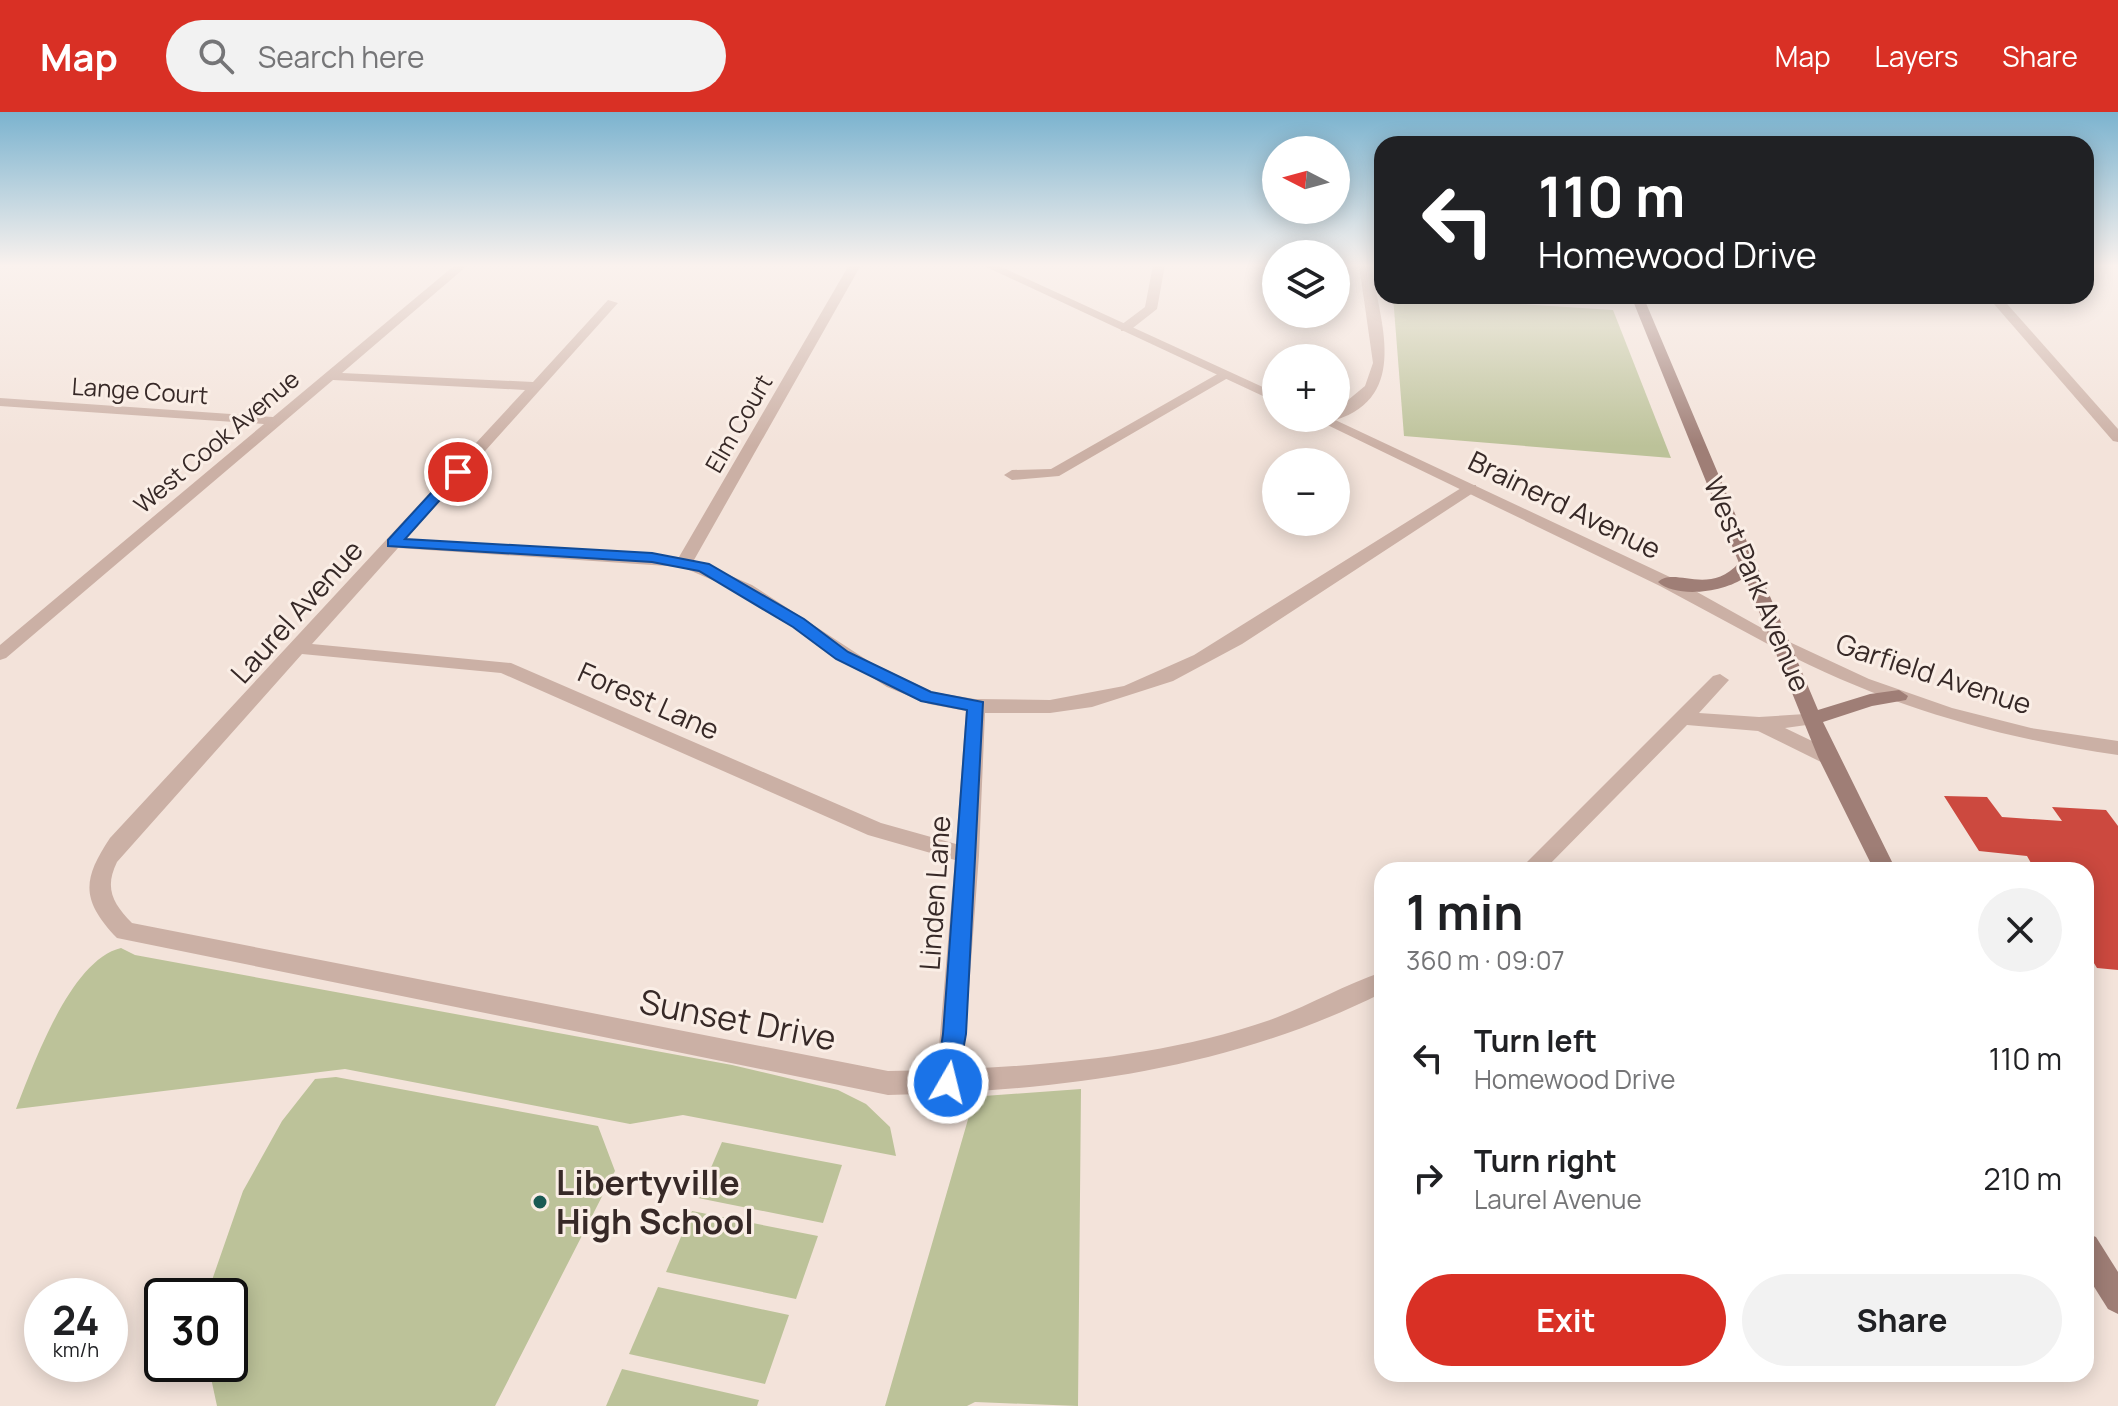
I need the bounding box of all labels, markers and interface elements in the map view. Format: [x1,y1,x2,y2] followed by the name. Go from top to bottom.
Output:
[166,20,726,92] search box
[40,30,118,82] text: Map
[194,34,238,78] icon: search
[258,36,425,77] text: Search here
[1775,37,1831,75] text: Map
[1875,37,1958,75] text: Layers
[2002,37,2078,75] text: Share
[1262,136,1350,224] north arrow
[1262,136,1350,536] map controls
[1538,157,1685,234] text: 110 m
[1406,168,1510,272] icon: left
[1538,230,1817,279] text: Homewood Drive
[1262,240,1350,328] button: layers
[1262,344,1350,432] button: +
[126,362,306,520] street label: West Cook Avenue
[697,368,779,478] street label: Elm Court
[71,369,209,411] street label: Lange Court
[424,438,492,506] pin
[1462,441,1668,567] street label: Brainerd Avenue
[1262,448,1350,536] button: −
[436,450,480,494] icon: arrive
[1696,471,1820,697] street label: West Park Avenue
[221,531,371,691] street label: Laurel Avenue
[1831,624,2037,722] street label: Garfield Avenue
[572,652,726,748] street label: Forest Lane
[910,814,958,972] street label: Linden Lane
[1406,879,1523,944] text: 1 min
[1978,888,2062,972] button: close
[1406,942,1565,978] text: 360 m · 09:07
[636,977,840,1061] street label: Sunset Drive
[1474,1020,1597,1061] text: Turn left
[1406,1036,1450,1080] icon: left
[1989,1038,2062,1079] text: 110 m
[906,1041,990,1125] position arrow
[1474,1061,1675,1097] text: Homewood Drive
[1474,1140,1617,1181] text: Turn right
[1406,1156,1450,1200] icon: right
[1983,1158,2062,1199] text: 210 m
[556,1159,754,1244] place label: Libertyville High School
[1474,1181,1642,1217] text: Laurel Avenue
[531,1193,549,1211] marker: Libertyville High School
[1406,1274,1726,1366] button: Exit
[1742,1274,2062,1366] button: Share
[144,1278,248,1382] speed limit sign: 30
[52,1292,100,1347] text: 24
[53,1336,99,1363] text: km/h

